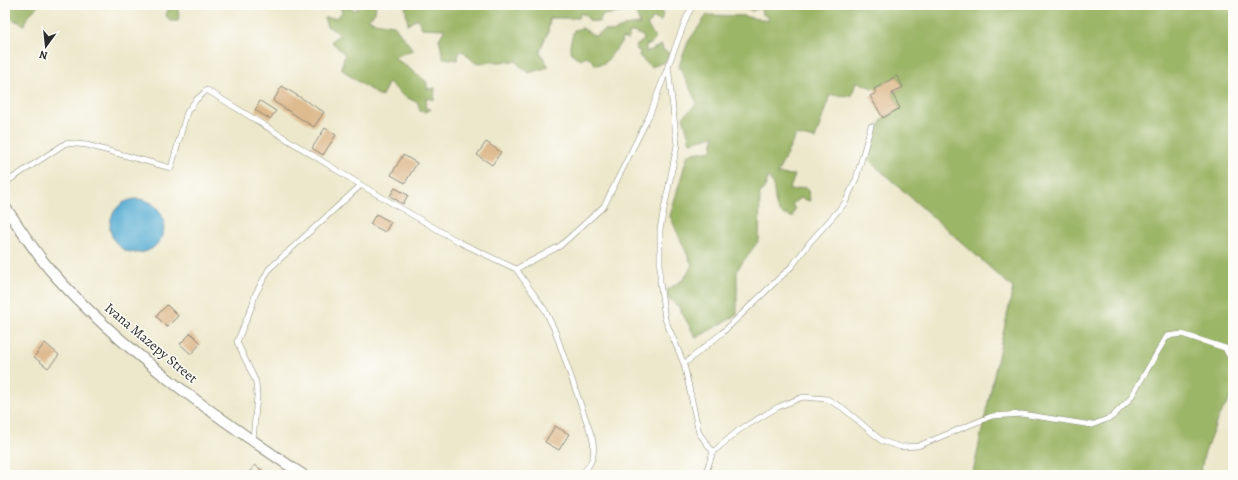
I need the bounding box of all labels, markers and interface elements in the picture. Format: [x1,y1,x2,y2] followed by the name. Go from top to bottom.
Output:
[26,26,66,66] north arrow
[38,47,49,63] text: N
[101,299,202,388] street label: Ivana Mazepy Street

